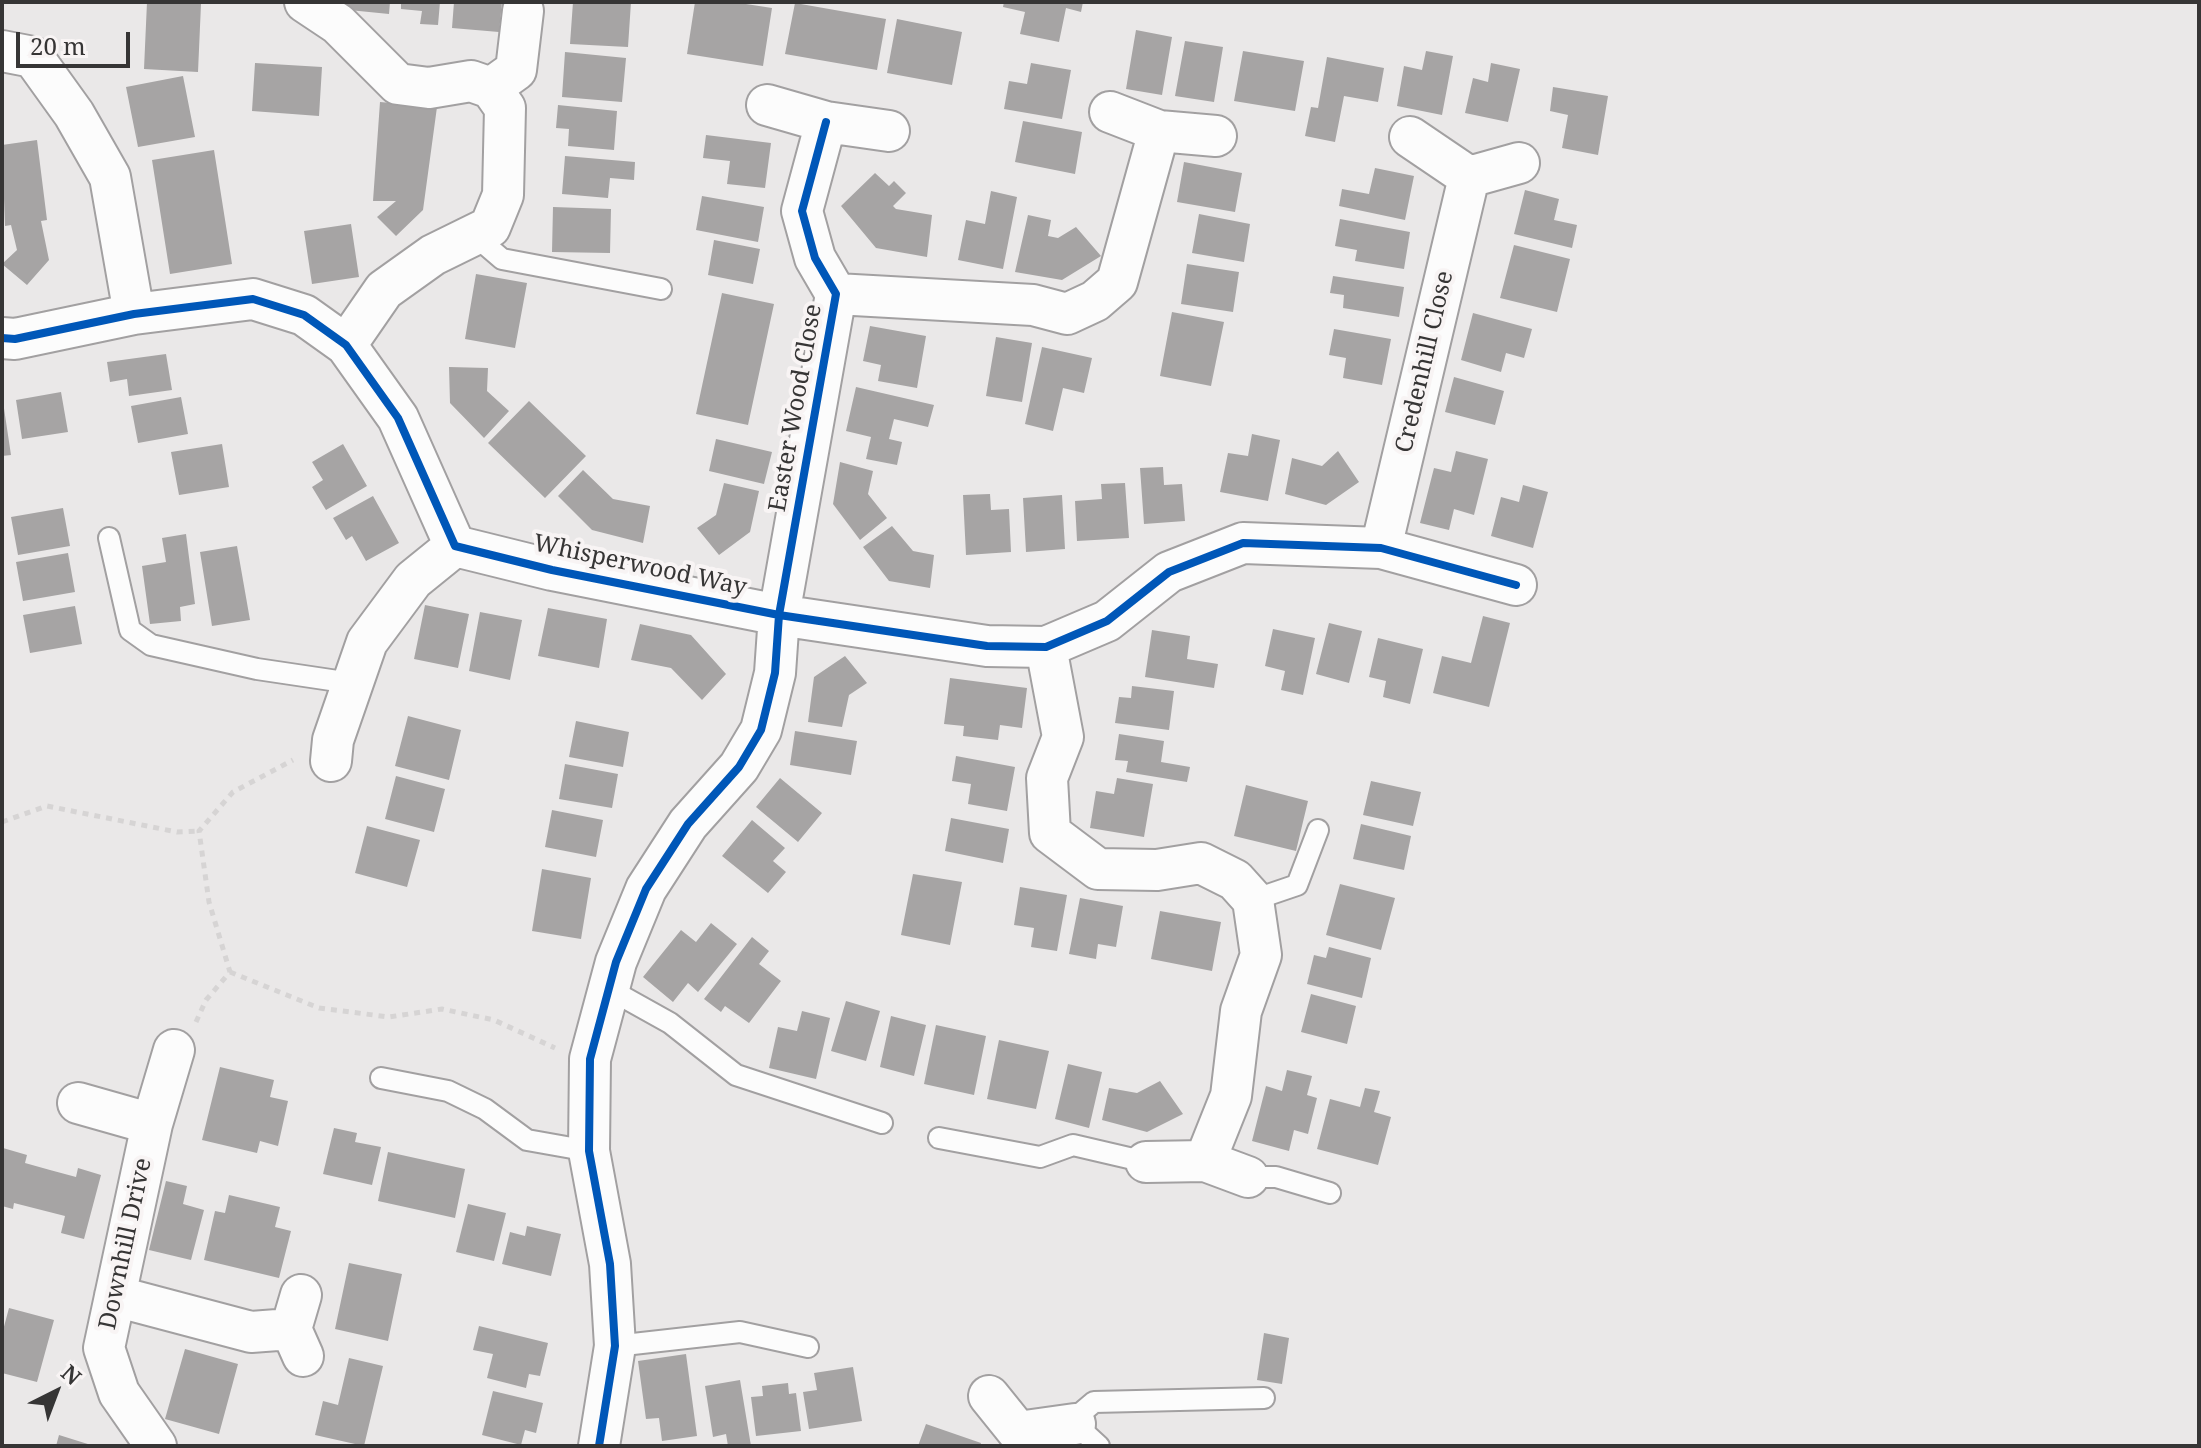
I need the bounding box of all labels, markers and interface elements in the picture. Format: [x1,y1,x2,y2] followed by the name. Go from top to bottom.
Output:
[20,16,134,66] scale bar
[30,29,86,62] text: 20 m
[1390,268,1460,456] street label: Credenhill Close
[764,302,828,514] street label: Easter Wood Close
[531,529,749,603] street label: Whisperwood Way
[94,1156,158,1332] street label: Downhill Drive
[16,1352,96,1432] north arrow
[56,1357,89,1391] text: N

